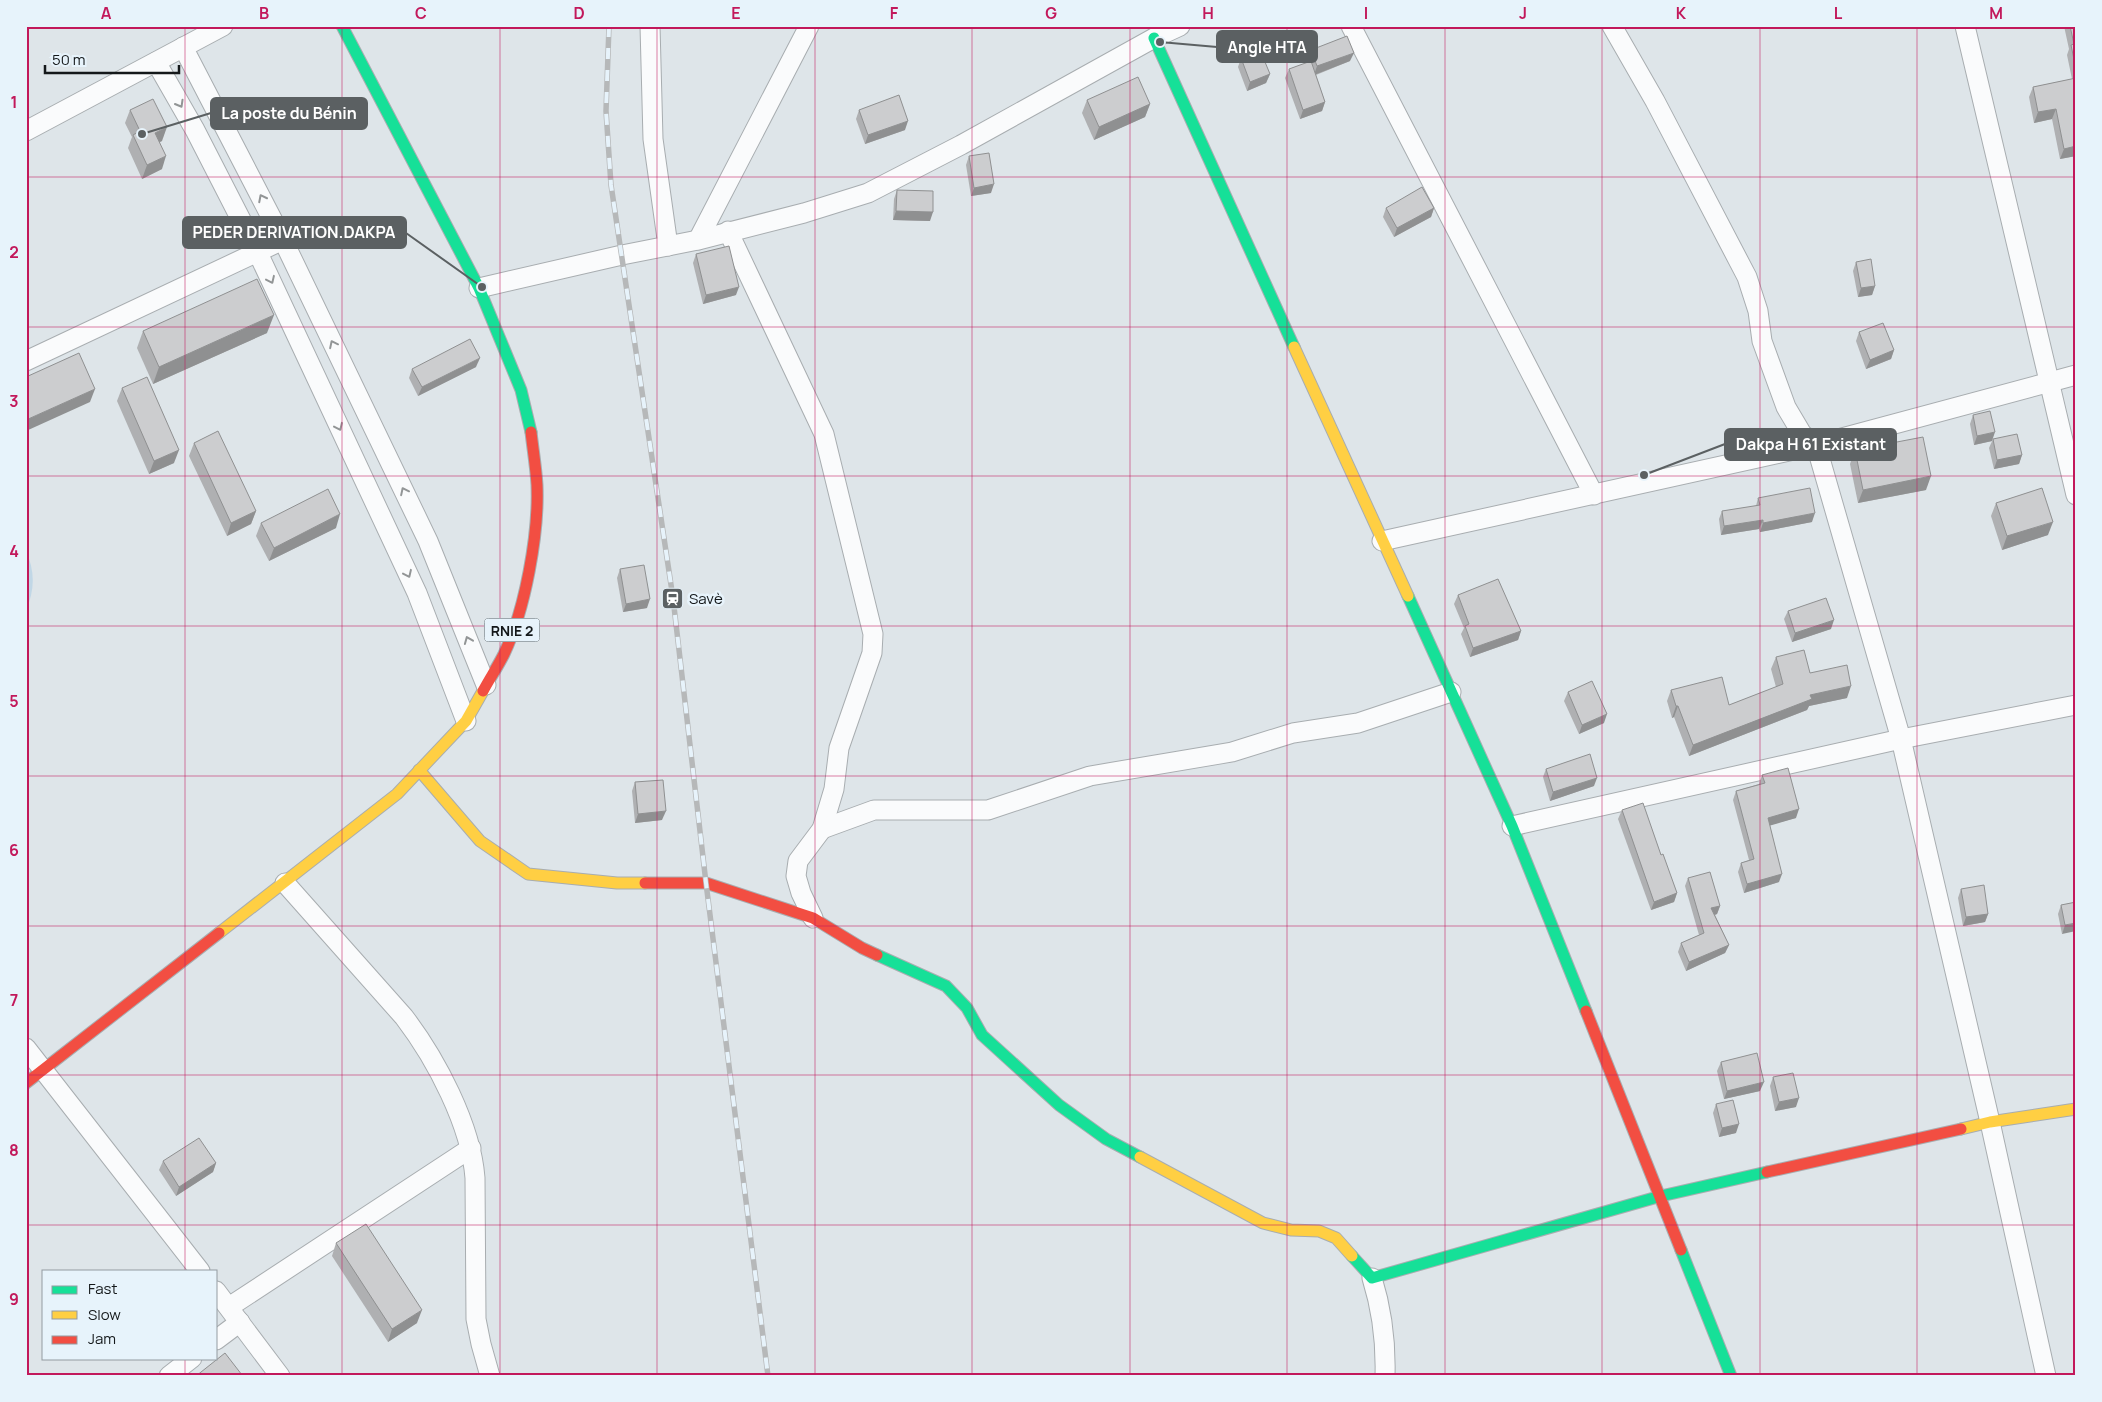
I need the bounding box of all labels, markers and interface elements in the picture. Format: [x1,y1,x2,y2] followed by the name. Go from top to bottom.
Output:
[101,2,112,24] text: A
[259,2,269,24] text: B
[415,2,427,24] text: C
[573,2,585,24] text: D
[731,2,741,24] text: E
[890,2,899,24] text: F
[1045,2,1057,24] text: G
[1202,2,1214,24] text: H
[1364,2,1368,24] text: I
[1519,2,1527,24] text: J
[1676,2,1687,24] text: K
[1834,2,1843,24] text: L
[1989,2,2003,24] text: M
[1217,31,1317,62] callout: Angle HTA
[1227,36,1307,58] text: Angle HTA
[45,42,179,74] scale bar
[52,49,86,70] text: 50 m
[10,91,18,113] text: 1
[211,98,367,129] callout: La poste du Bénin
[174,99,184,108] one-way arrow
[221,102,357,124] text: La poste du Bénin
[258,195,268,204] one-way arrow
[183,217,406,248] callout: PEDER DERIVATION.DAKPA
[192,221,396,243] text: PEDER DERIVATION.DAKPA
[9,241,19,263] text: 2
[264,275,275,284] one-way arrow
[329,340,340,349] one-way arrow
[9,390,19,412] text: 3
[333,422,344,431] one-way arrow
[1725,429,1896,460] callout: Dakpa H 61 Existant
[1736,433,1886,455] text: Dakpa H 61 Existant
[399,487,410,496] one-way arrow
[9,540,19,562] text: 4
[402,569,413,578] one-way arrow
[661,586,685,610] station icon: Savè
[689,588,723,609] place label: Savè
[484,618,540,642] road number: RNIE 2
[464,636,474,645] one-way arrow
[9,690,19,712] text: 5
[9,839,19,861] text: 6
[10,989,18,1011] text: 7
[9,1139,19,1161] text: 8
[42,1270,218,1360] legend
[88,1278,117,1299] text: Fast
[9,1288,19,1310] text: 9
[88,1304,121,1325] text: Slow
[88,1328,116,1349] text: Jam

